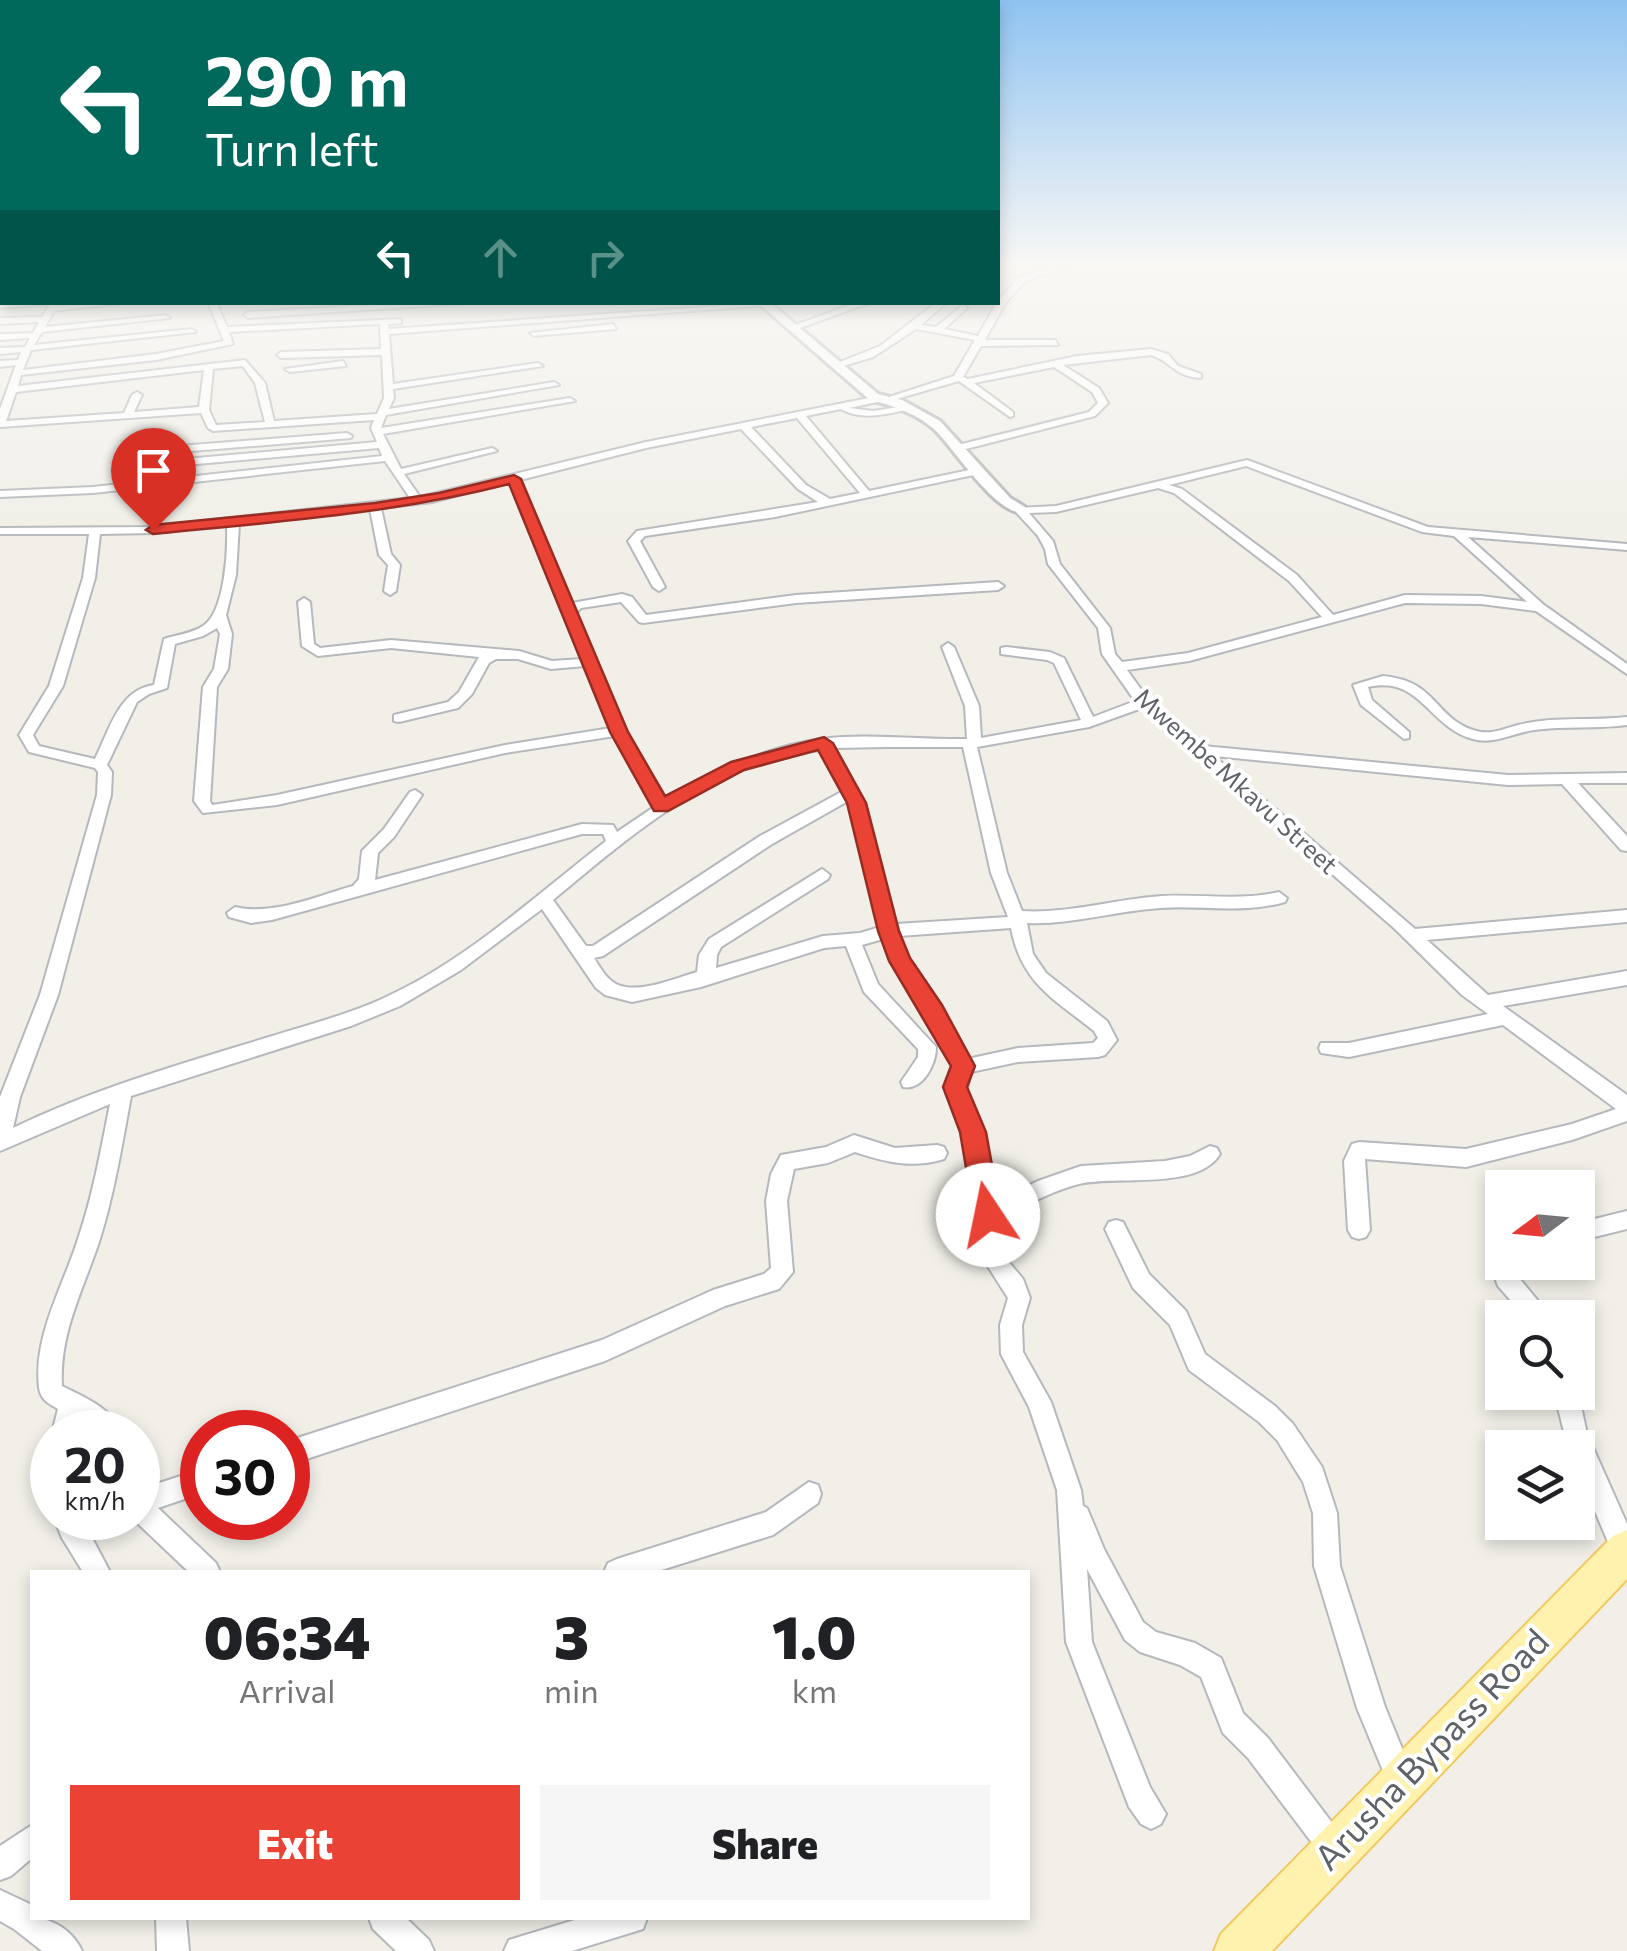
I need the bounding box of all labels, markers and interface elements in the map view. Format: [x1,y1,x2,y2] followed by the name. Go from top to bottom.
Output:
[205,35,409,120] text: 290 m
[40,40,170,170] icon: left
[205,120,379,175] text: Turn left
[368,230,423,285] icon: left
[473,230,528,285] icon: ahead
[578,230,633,285] icon: right
[111,428,196,531] pin
[126,443,181,498] icon: arrive
[1129,681,1344,879] street label: Mwembe Mkavu Street
[936,1163,1040,1267] position arrow
[1485,1170,1595,1280] north arrow
[1485,1170,1595,1540] map controls
[1485,1300,1595,1410] button: search
[180,1410,310,1540] speed limit sign: 30
[1485,1430,1595,1540] button: layers
[64,1432,126,1493] text: 20
[65,1485,125,1515] text: km/h
[204,1598,371,1671] text: 06:34
[554,1598,589,1671] text: 3
[772,1598,856,1671] text: 1.0
[1304,1619,1556,1878] street label: Arusha Bypass Road
[239,1670,335,1710] text: Arrival
[544,1670,599,1710] text: min
[792,1670,837,1710] text: km
[70,1785,520,1900] button: Exit
[540,1785,990,1900] button: Share

